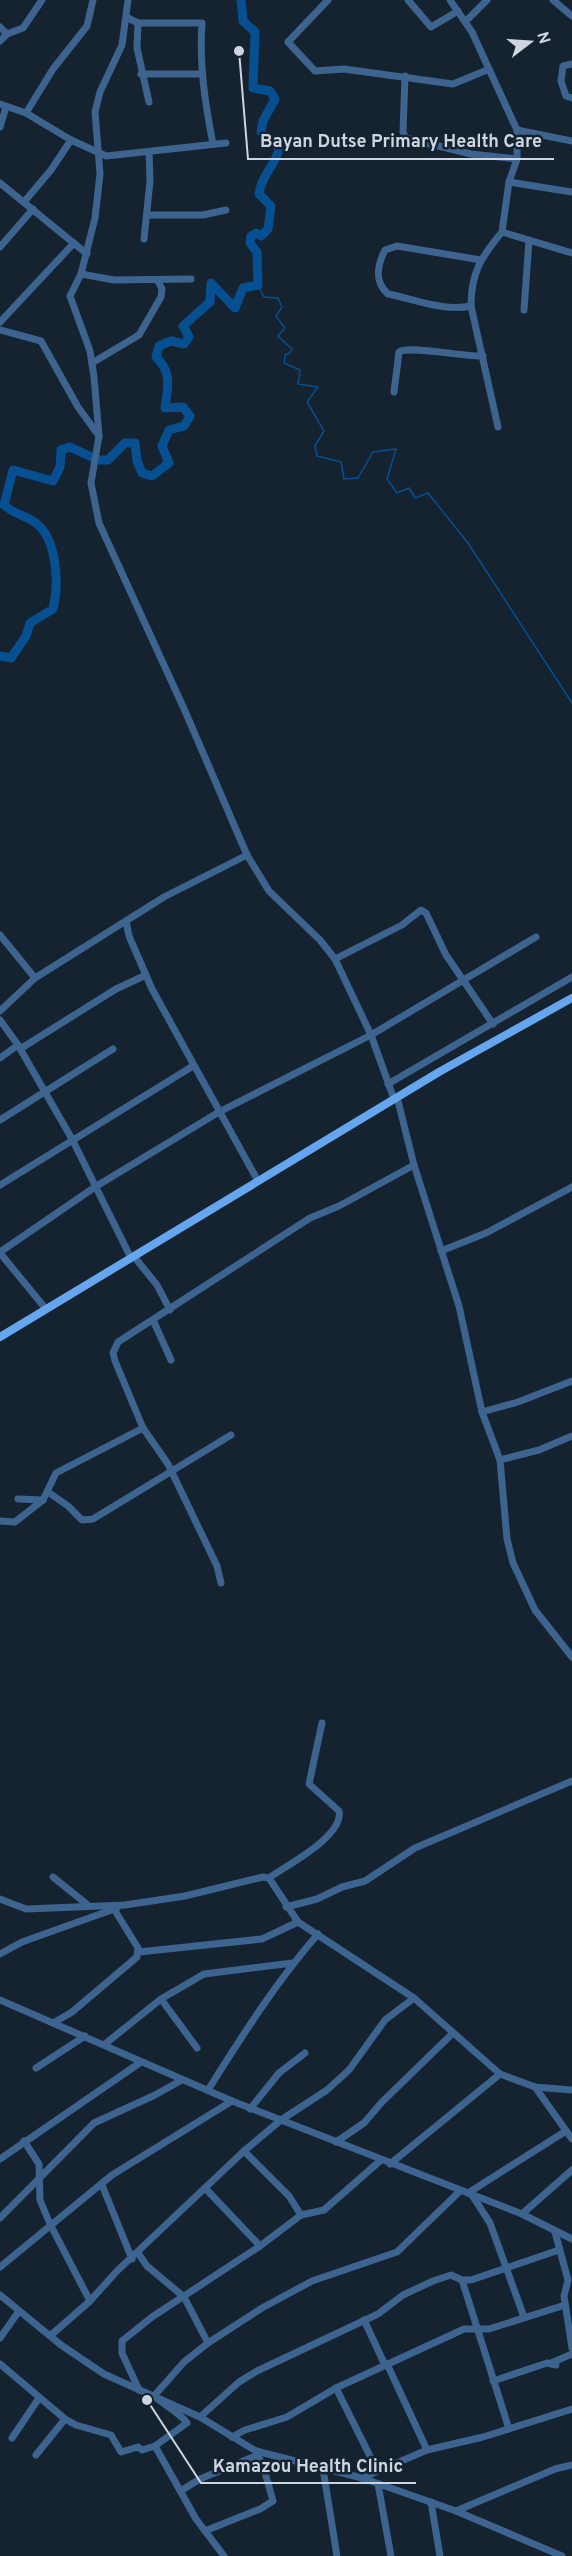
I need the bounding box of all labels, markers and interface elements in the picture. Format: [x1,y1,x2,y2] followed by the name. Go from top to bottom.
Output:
[500,12,560,72] north arrow
[531,30,554,47] text: N
[248,123,554,159] callout: Bayan Dutse Primary Health Care
[260,131,542,154] text: Bayan Dutse Primary Health Care
[201,2447,416,2483] callout: Kamazou Health Clinic
[213,2456,403,2479] text: Kamazou Health Clinic

